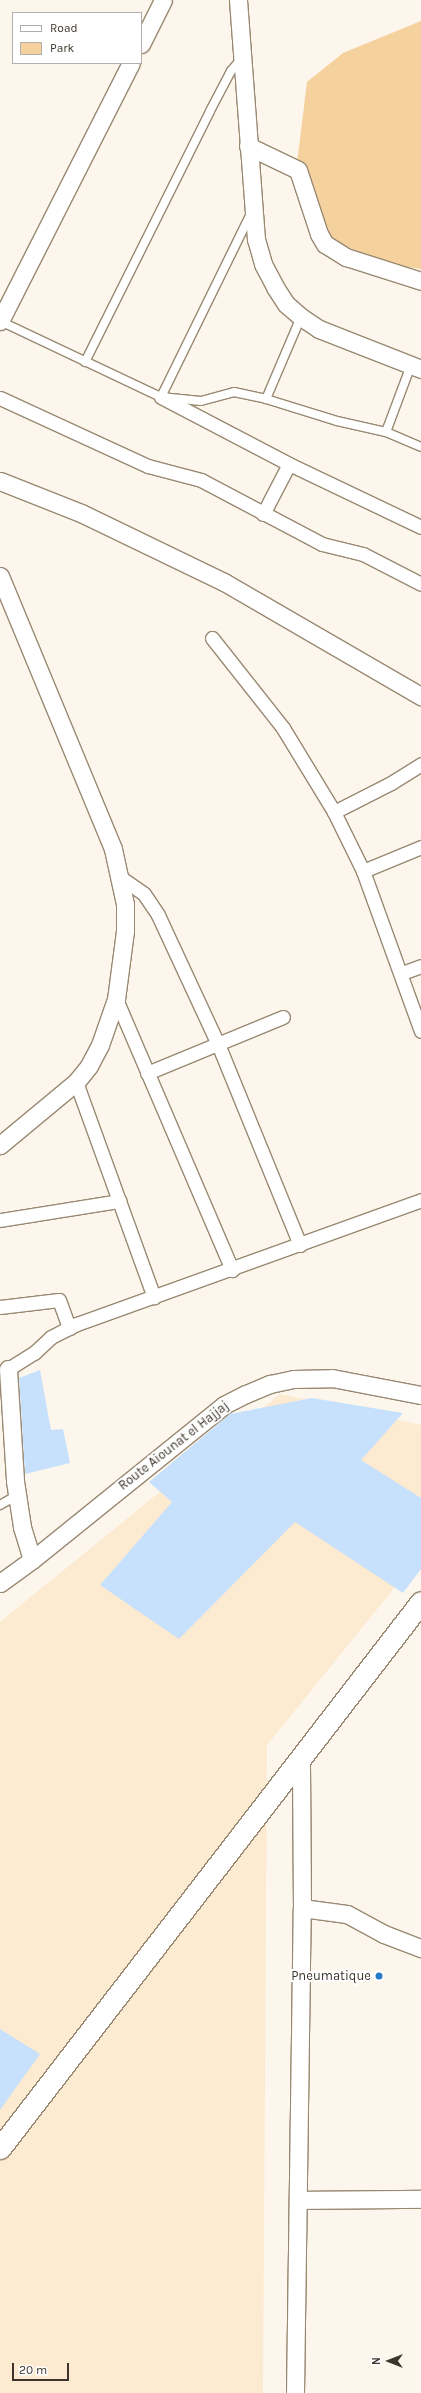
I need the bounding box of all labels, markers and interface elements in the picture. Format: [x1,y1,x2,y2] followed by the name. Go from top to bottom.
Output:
[12,12,142,64] legend
[50,21,78,35] text: Road
[50,41,74,55] text: Park
[116,1398,232,1494] street label: Route Aiounat el Hajjaj
[291,1968,371,1984] place label: Pneumatique
[374,1971,384,1981] marker: Pneumatique
[369,2341,409,2381] north arrow
[14,2355,71,2381] scale bar
[370,2357,383,2365] text: N
[19,2363,47,2377] text: 20 m

